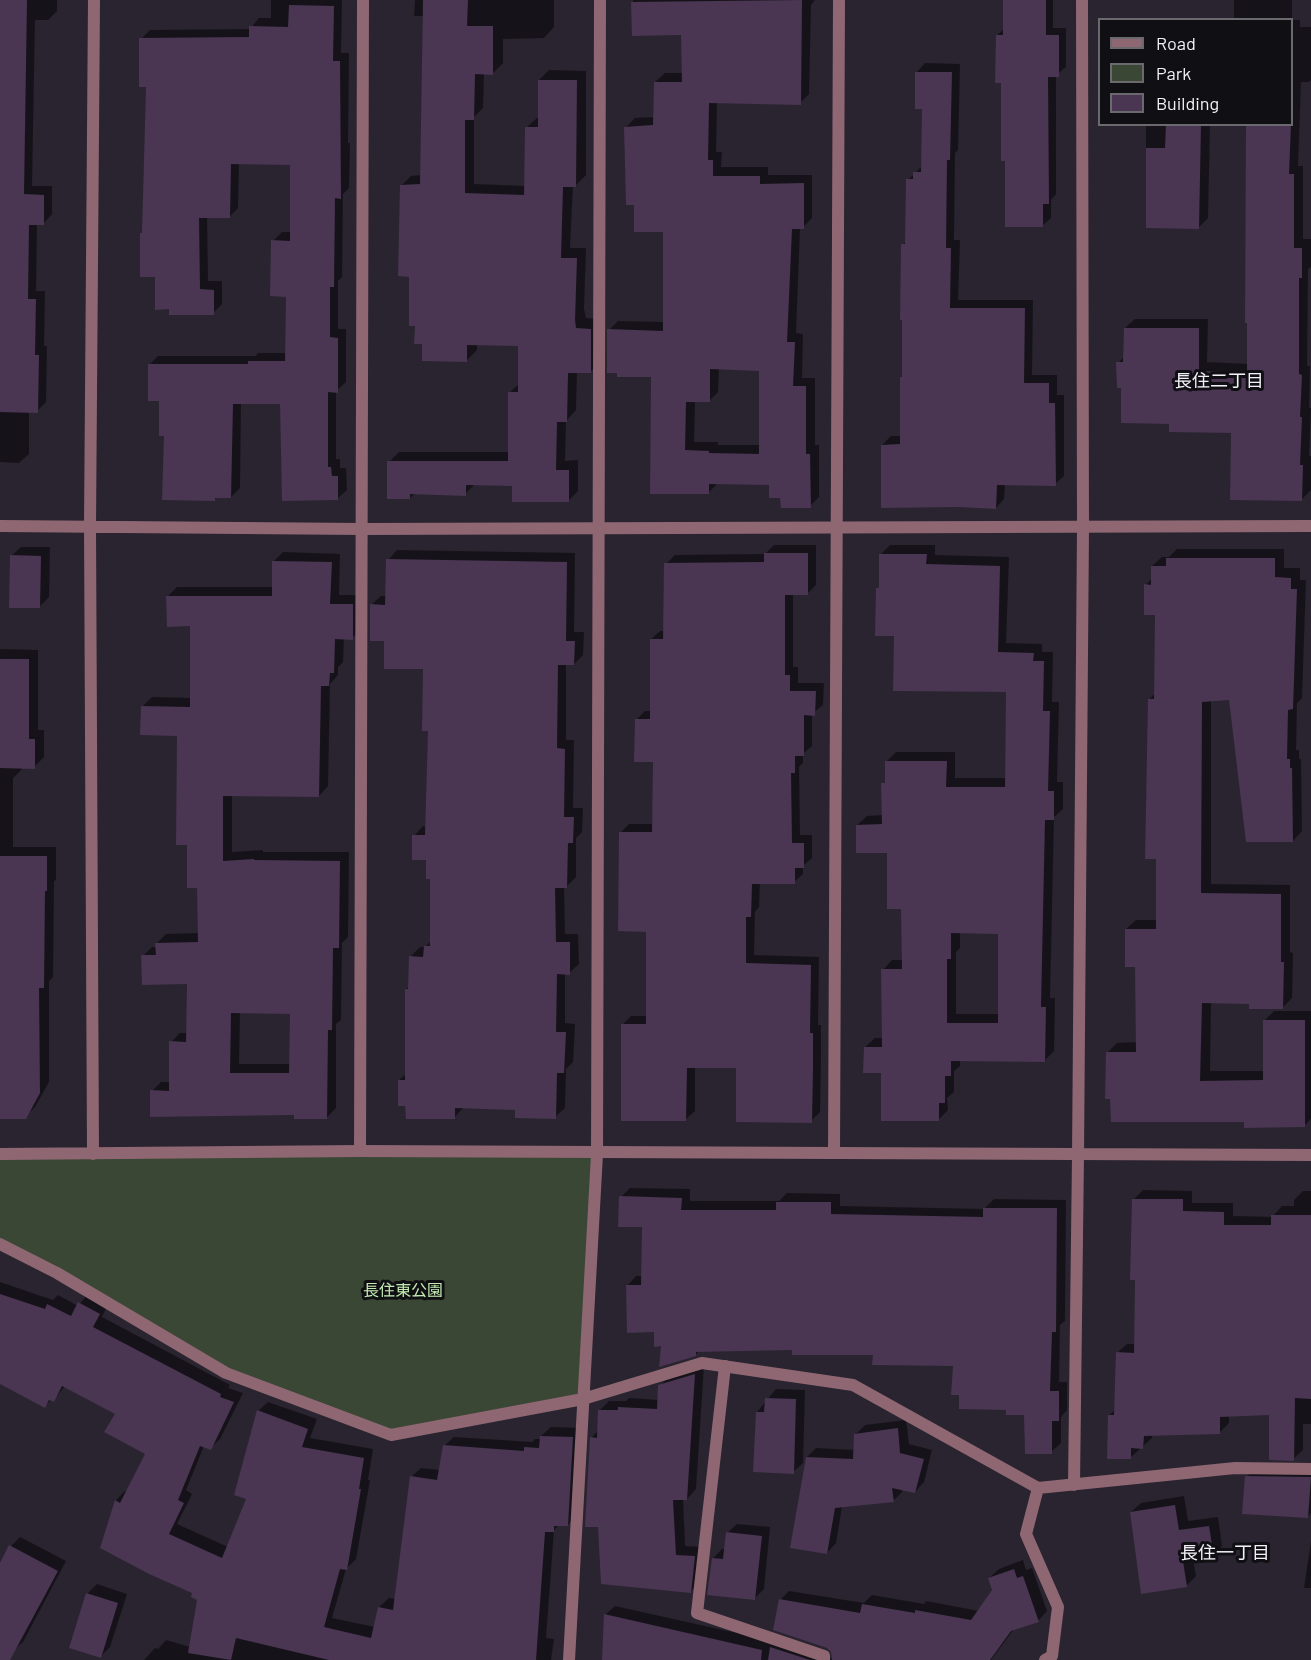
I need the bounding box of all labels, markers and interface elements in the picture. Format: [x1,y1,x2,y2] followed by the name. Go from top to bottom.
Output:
[1098,18,1293,126] legend
[1156,32,1196,54] text: Road
[1156,62,1191,84] text: Park
[1156,92,1219,114] text: Building
[1174,370,1264,392] district label: 長住二丁目
[363,1281,443,1301] park label: 長住東公園
[1180,1542,1270,1564] district label: 長住一丁目

